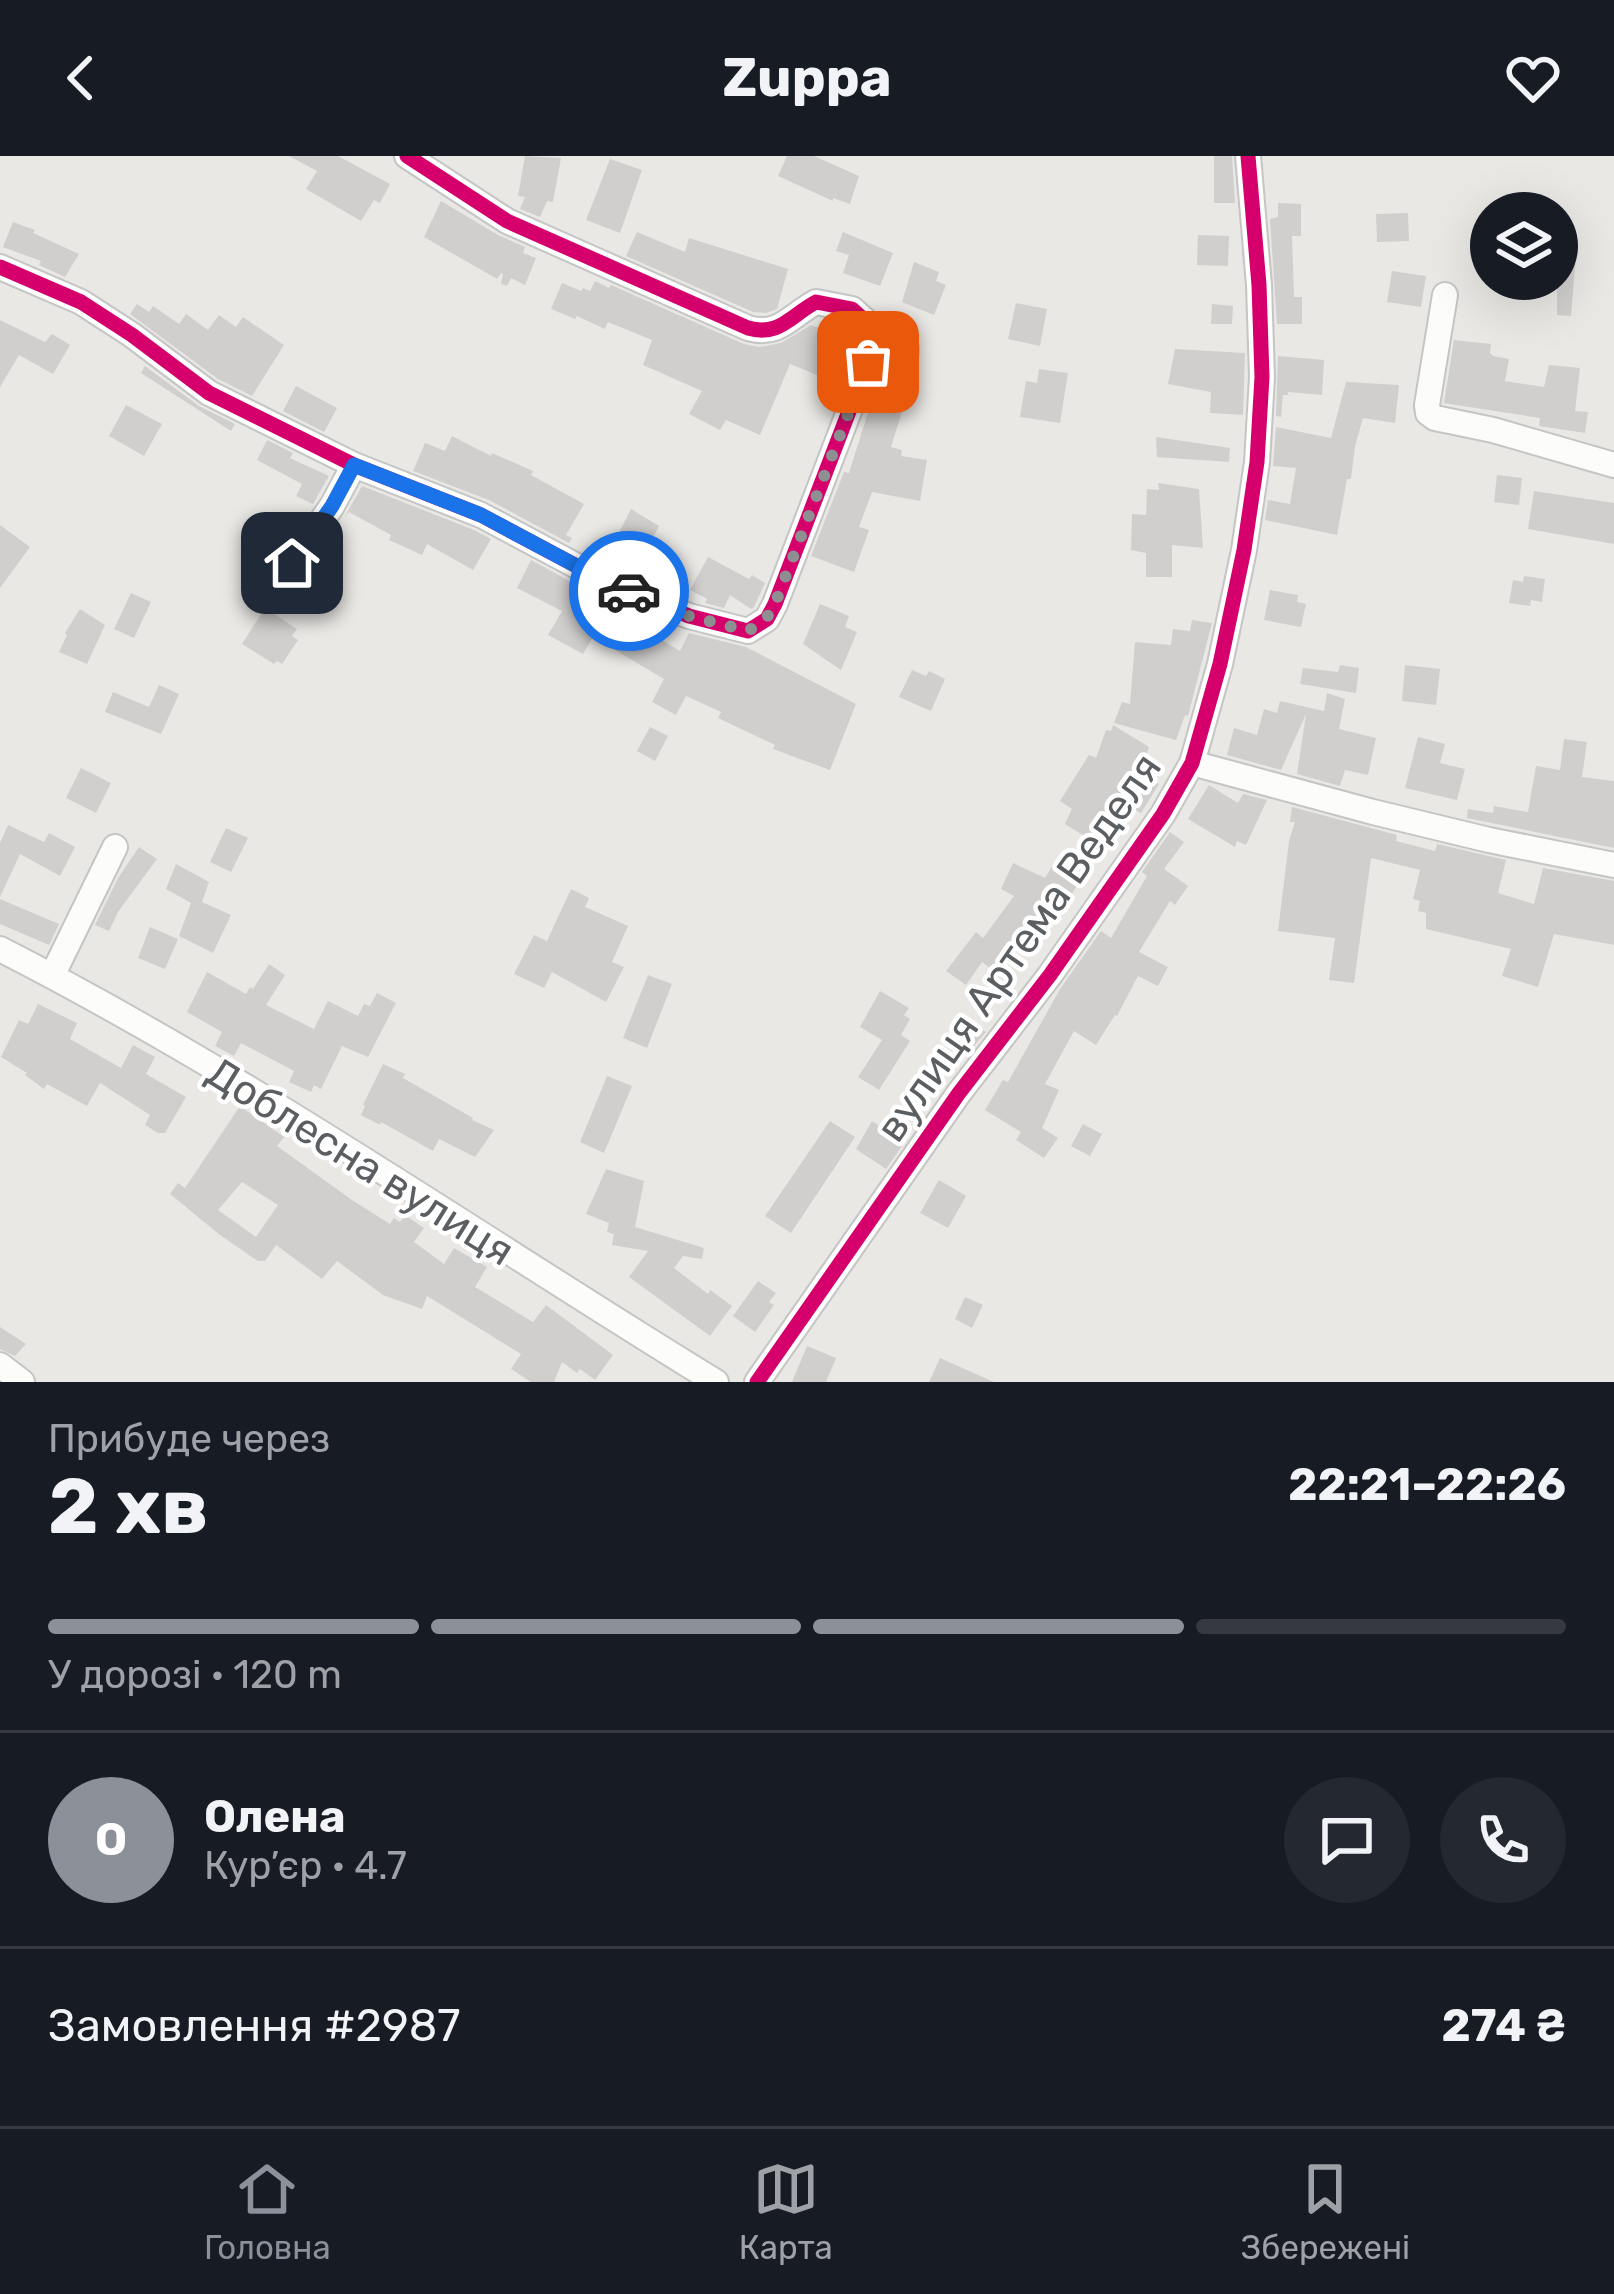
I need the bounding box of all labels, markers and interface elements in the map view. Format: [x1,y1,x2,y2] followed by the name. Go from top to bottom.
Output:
[48,45,114,111] icon: back
[1500,45,1566,111] icon: heart
[722,46,892,110] text: Zuppa
[1470,192,1578,300] map controls
[1470,192,1578,300] button: layers
[817,311,919,413] pin
[835,329,901,395] icon: bag
[241,512,343,614] pin
[259,530,325,596] icon: home
[569,531,689,651] courier
[596,558,662,624] icon: car
[866,744,1172,1151] street label: вулиця Артема Веделя
[198,1047,523,1276] street label: Доблесна вулиця
[48,1416,330,1462] text: Прибуде через
[1288,1458,1566,1511] text: 22:21–22:26
[48,1460,208,1553] text: 2 хв
[48,1652,342,1698] text: У дорозі · 120 m
[1284,1777,1410,1903] button: chat
[1440,1777,1566,1903] button: phone
[204,1790,346,1843] text: Олена
[95,1813,127,1866] text: О
[204,1843,407,1889] text: Кур’єр · 4.7
[48,1999,460,2052] text: Замовлення #2987
[1442,1999,1566,2052] text: 274 ₴
[204,2156,331,2267] tab: Головна
[739,2156,833,2267] tab: Карта
[1241,2156,1410,2267] tab: Збережені

